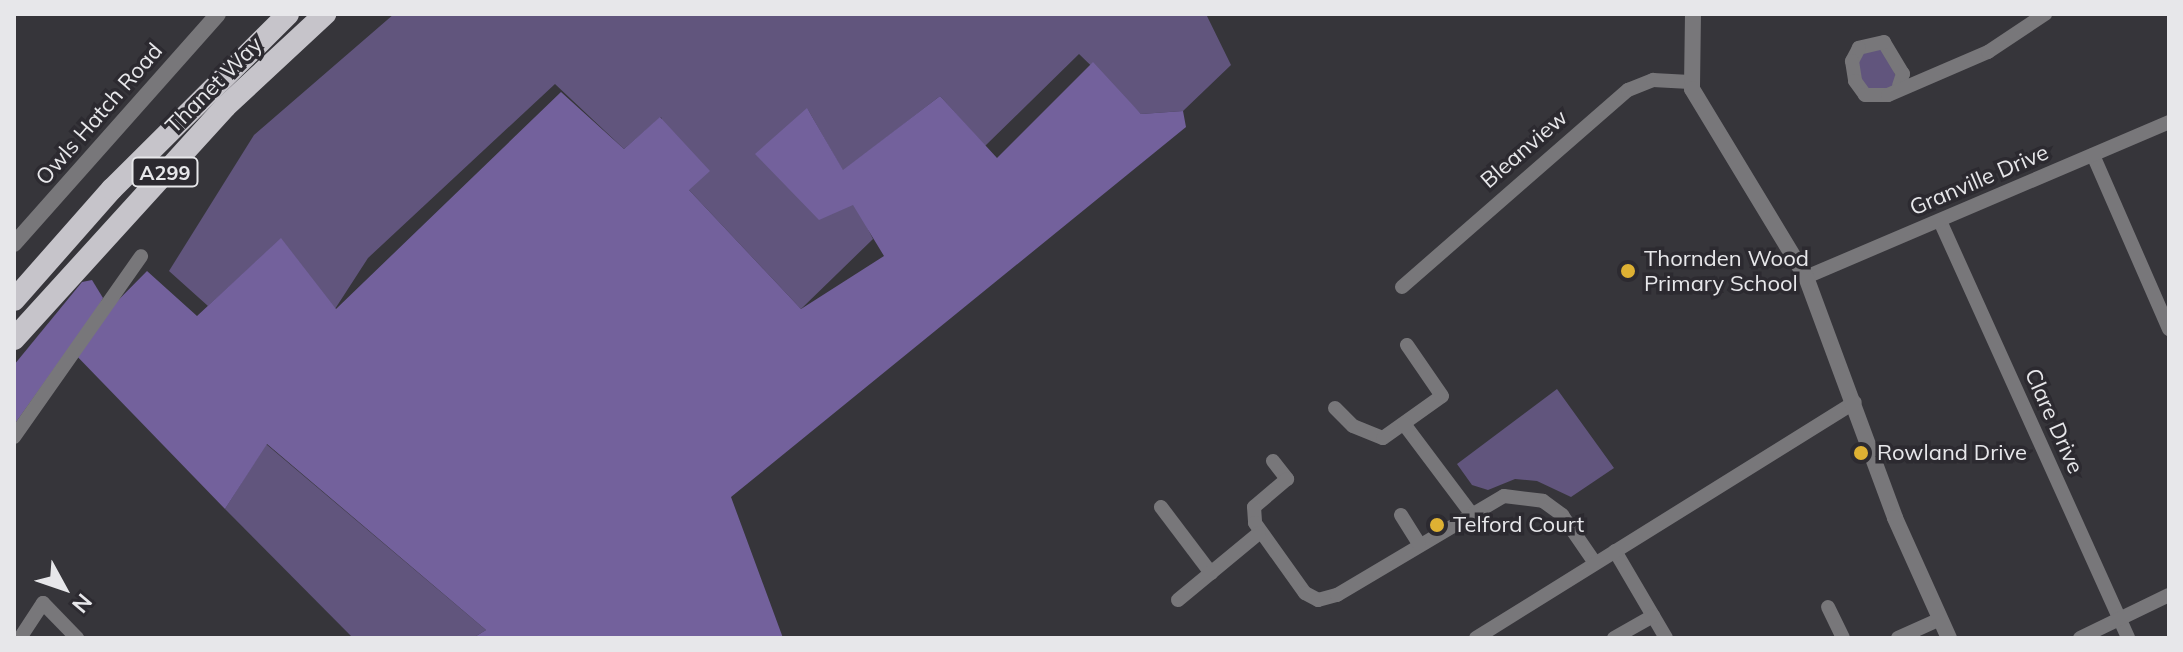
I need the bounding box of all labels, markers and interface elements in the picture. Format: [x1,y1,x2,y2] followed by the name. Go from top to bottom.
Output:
[160,31,268,139] street label: Thanet Way
[30,38,168,190] street label: Owls Hatch Road
[1475,104,1573,194] street label: Bleanview
[1906,139,2052,221] street label: Granville Drive
[131,156,199,188] road number: A299
[1644,245,1809,296] place label: Thornden Wood Primary School
[1619,262,1637,280] marker: Thornden Wood Primary School
[2019,364,2089,478] street label: Clare Drive
[1877,440,2027,466] place label: Rowland Drive
[1852,444,1870,462] marker: Rowland Drive
[1453,512,1584,538] place label: Telford Court
[1428,516,1446,534] marker: Telford Court
[24,548,104,628] north arrow
[66,588,98,619] text: N

